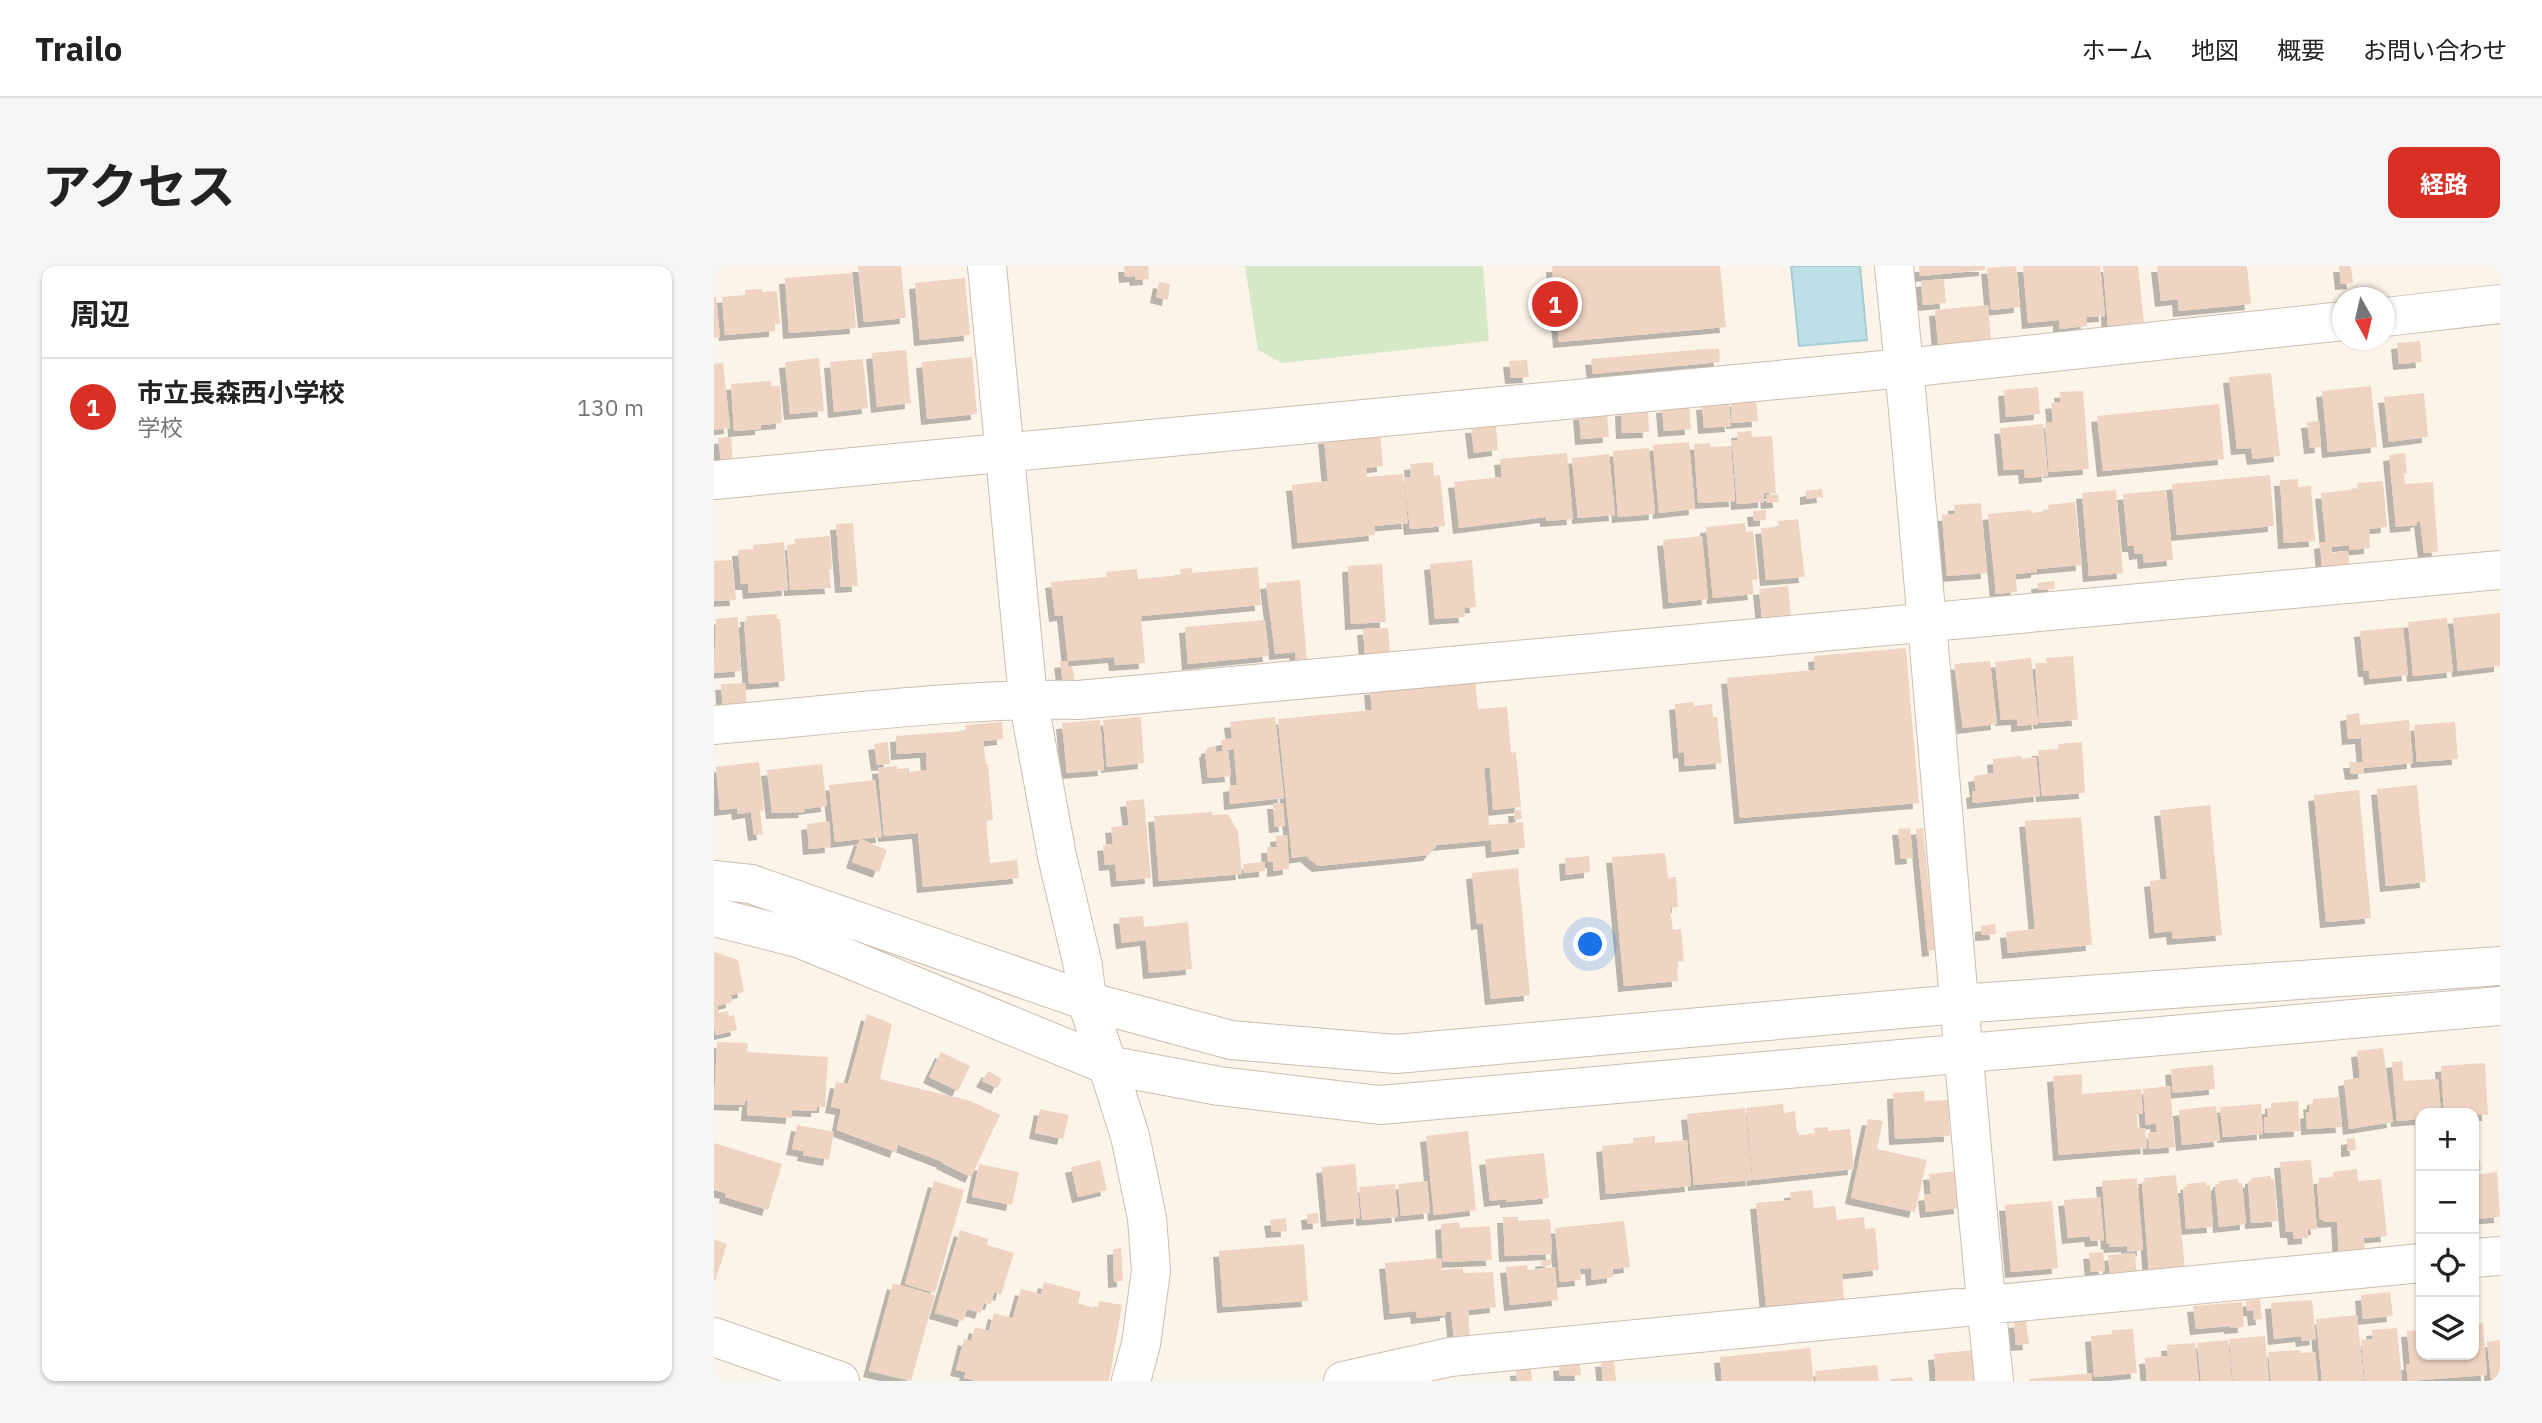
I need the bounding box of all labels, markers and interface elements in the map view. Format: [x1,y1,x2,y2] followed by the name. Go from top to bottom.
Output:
[35,27,122,70] text: Trailo
[2082,34,2153,66] text: ホーム
[2191,34,2239,66] text: 地図
[2277,34,2325,66] text: 概要
[2363,34,2507,66] text: お問い合わせ
[2388,147,2500,218] button: 経路
[42,154,236,217] text: アクセス
[1532,278,1578,330] pin: 1
[2332,287,2395,350] north arrow
[70,294,130,333] text: 周辺
[137,375,345,409] text: 市立長森西小学校
[86,392,100,422] text: 1
[577,392,644,422] text: 130 m
[137,412,183,442] text: 学校
[1573,927,1607,961] your location
[2416,1108,2479,1360] map controls
[2416,1108,2479,1171] button: +
[2416,1171,2479,1234] button: −
[2416,1234,2479,1297] button: locate
[2416,1297,2479,1360] button: layers

